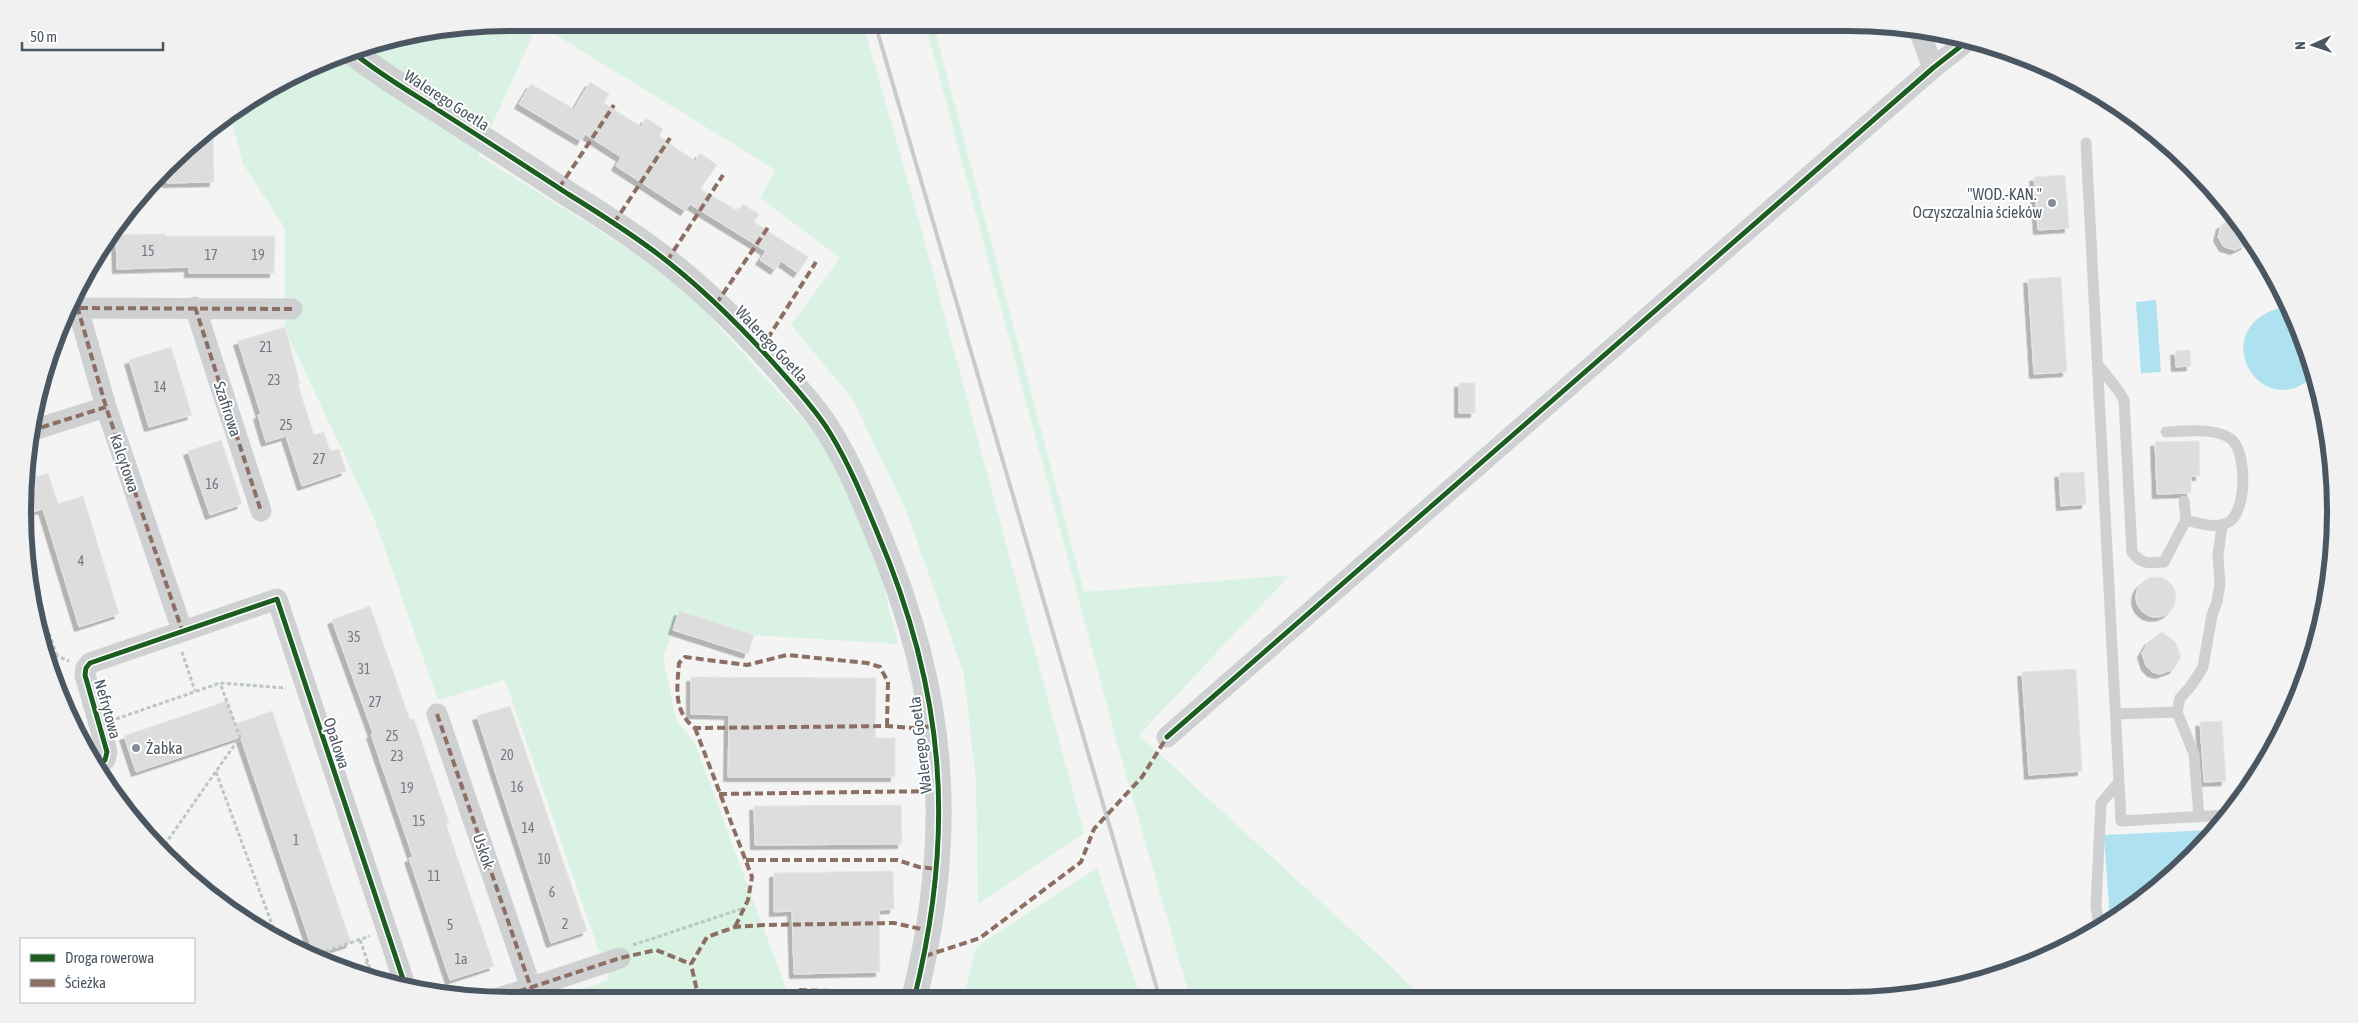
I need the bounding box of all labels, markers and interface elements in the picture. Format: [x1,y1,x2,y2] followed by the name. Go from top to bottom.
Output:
[22,20,164,52] scale bar
[2288,20,2338,70] north arrow
[30,28,57,45] text: 50 m
[2292,41,2308,50] text: N
[401,66,493,135] street label: Walerego Goetla
[1913,185,2042,222] place label: "WOD.-KAN." Oczyszczalnia ścieków
[2046,197,2058,209] marker: "WOD.-KAN." Oczyszczalnia ścieków
[141,243,155,259] house number: 15
[204,247,218,263] house number: 17
[251,247,265,263] house number: 19
[731,302,812,387] street label: Walerego Goetla
[259,339,273,355] house number: 21
[267,372,281,388] house number: 23
[153,379,167,395] house number: 14
[211,379,245,439] street label: Szafirowa
[279,417,293,433] house number: 25
[106,432,143,495] street label: Kalcytowa
[312,451,326,467] house number: 27
[205,476,219,492] house number: 16
[78,553,85,569] house number: 4
[347,629,361,645] house number: 35
[357,661,371,677] house number: 31
[90,677,125,741] street label: Nefrytowa
[368,694,382,710] house number: 27
[905,695,936,795] street label: Walerego Goetla
[319,715,354,771] street label: Opalowa
[385,728,399,744] house number: 25
[146,739,183,757] place label: Żabka
[130,742,142,754] marker: Żabka
[500,747,514,763] house number: 20
[390,748,404,764] house number: 23
[510,779,524,795] house number: 16
[400,780,414,796] house number: 19
[412,813,426,829] house number: 15
[521,820,535,836] house number: 14
[470,831,498,871] street label: Uskok
[293,832,299,848] house number: 1
[537,851,551,867] house number: 10
[427,868,441,884] house number: 11
[549,884,556,900] house number: 6
[562,916,568,932] house number: 2
[447,917,453,933] house number: 5
[20,938,195,1003] legend
[65,949,154,966] text: Droga rowerowa
[454,951,468,967] house number: 1a
[65,974,106,991] text: Ścieżka

